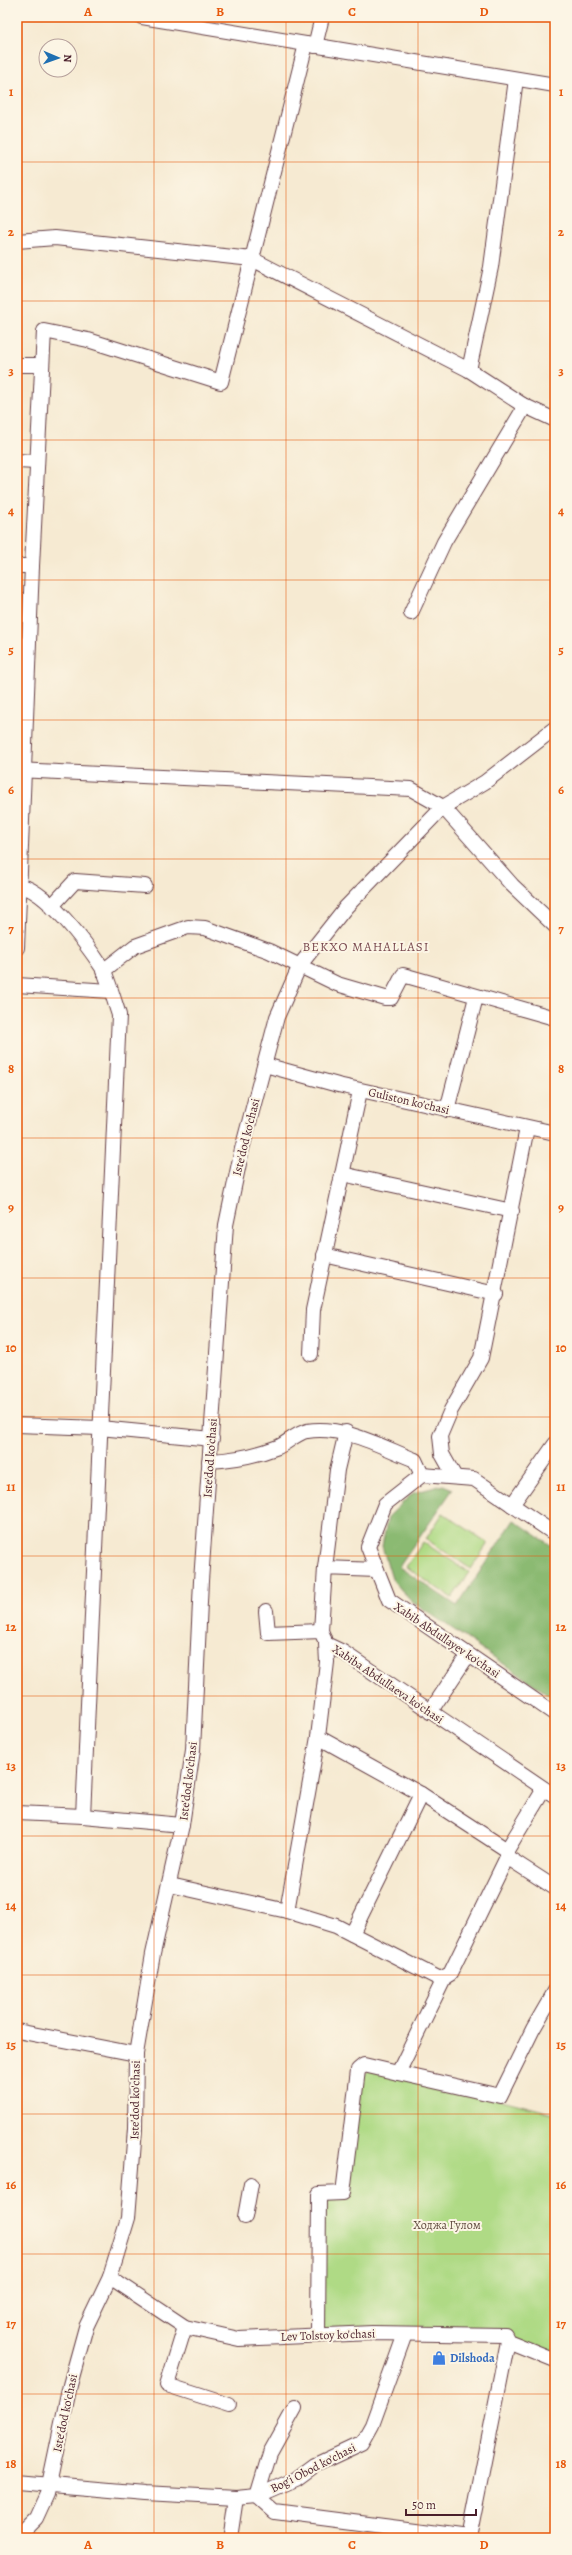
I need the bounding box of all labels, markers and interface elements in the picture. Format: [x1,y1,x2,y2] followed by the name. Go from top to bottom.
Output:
[83,3,93,20] text: A
[216,3,224,20] text: B
[348,3,356,20] text: C
[479,3,489,20] text: D
[38,38,78,78] north arrow
[60,54,75,63] text: N
[9,83,14,100] text: 1
[559,83,564,100] text: 1
[8,223,15,240] text: 2
[558,223,565,240] text: 2
[8,362,14,379] text: 3
[558,362,564,379] text: 3
[8,502,14,519] text: 4
[558,502,564,519] text: 4
[8,641,14,658] text: 5
[558,641,564,658] text: 5
[8,781,14,798] text: 6
[558,781,564,798] text: 6
[8,920,14,937] text: 7
[558,920,564,937] text: 7
[303,938,429,955] district label: BEKXO MAHALLASI
[8,1060,14,1077] text: 8
[558,1060,564,1077] text: 8
[367,1084,451,1118] street label: Guliston ko'chasi
[229,1097,263,1177] street label: Iste'dod ko'chasi
[8,1199,14,1216] text: 9
[558,1199,564,1216] text: 9
[5,1339,17,1356] text: 10
[555,1339,567,1356] text: 10
[199,1418,221,1498] street label: Iste'dod ko'chasi
[6,1478,16,1495] text: 11
[556,1478,566,1495] text: 11
[391,1598,503,1682] street label: Xabib Abdullayev ko'chasi
[6,1618,17,1635] text: 12
[556,1618,567,1635] text: 12
[329,1641,447,1727] street label: Xabiba Abdullaeva ko'chasi
[175,1741,201,1821] street label: Iste'dod ko'chasi
[6,1757,17,1774] text: 13
[556,1757,567,1774] text: 13
[6,1897,16,1914] text: 14
[556,1897,566,1914] text: 14
[6,2036,17,2053] text: 15
[556,2036,567,2053] text: 15
[126,2060,144,2140] street label: Iste'dod ko'chasi
[6,2176,16,2193] text: 16
[556,2176,566,2193] text: 16
[413,2217,481,2233] park label: Ходжа Гулом
[6,2315,17,2332] text: 17
[556,2315,567,2332] text: 17
[280,2325,376,2345] street label: Lev Tolstoy ko'chasi
[431,2350,447,2366] shop icon: Dilshoda
[450,2350,495,2366] place label: Dilshoda
[49,2373,81,2453] street label: Iste'dod ko'chasi
[268,2440,358,2496] street label: Bog'i Obod ko'chasi
[6,2455,16,2472] text: 18
[556,2455,566,2472] text: 18
[406,2491,476,2517] scale bar
[412,2497,436,2513] text: 50 m
[83,2536,93,2553] text: A
[216,2536,224,2553] text: B
[348,2536,356,2553] text: C
[479,2536,489,2553] text: D

